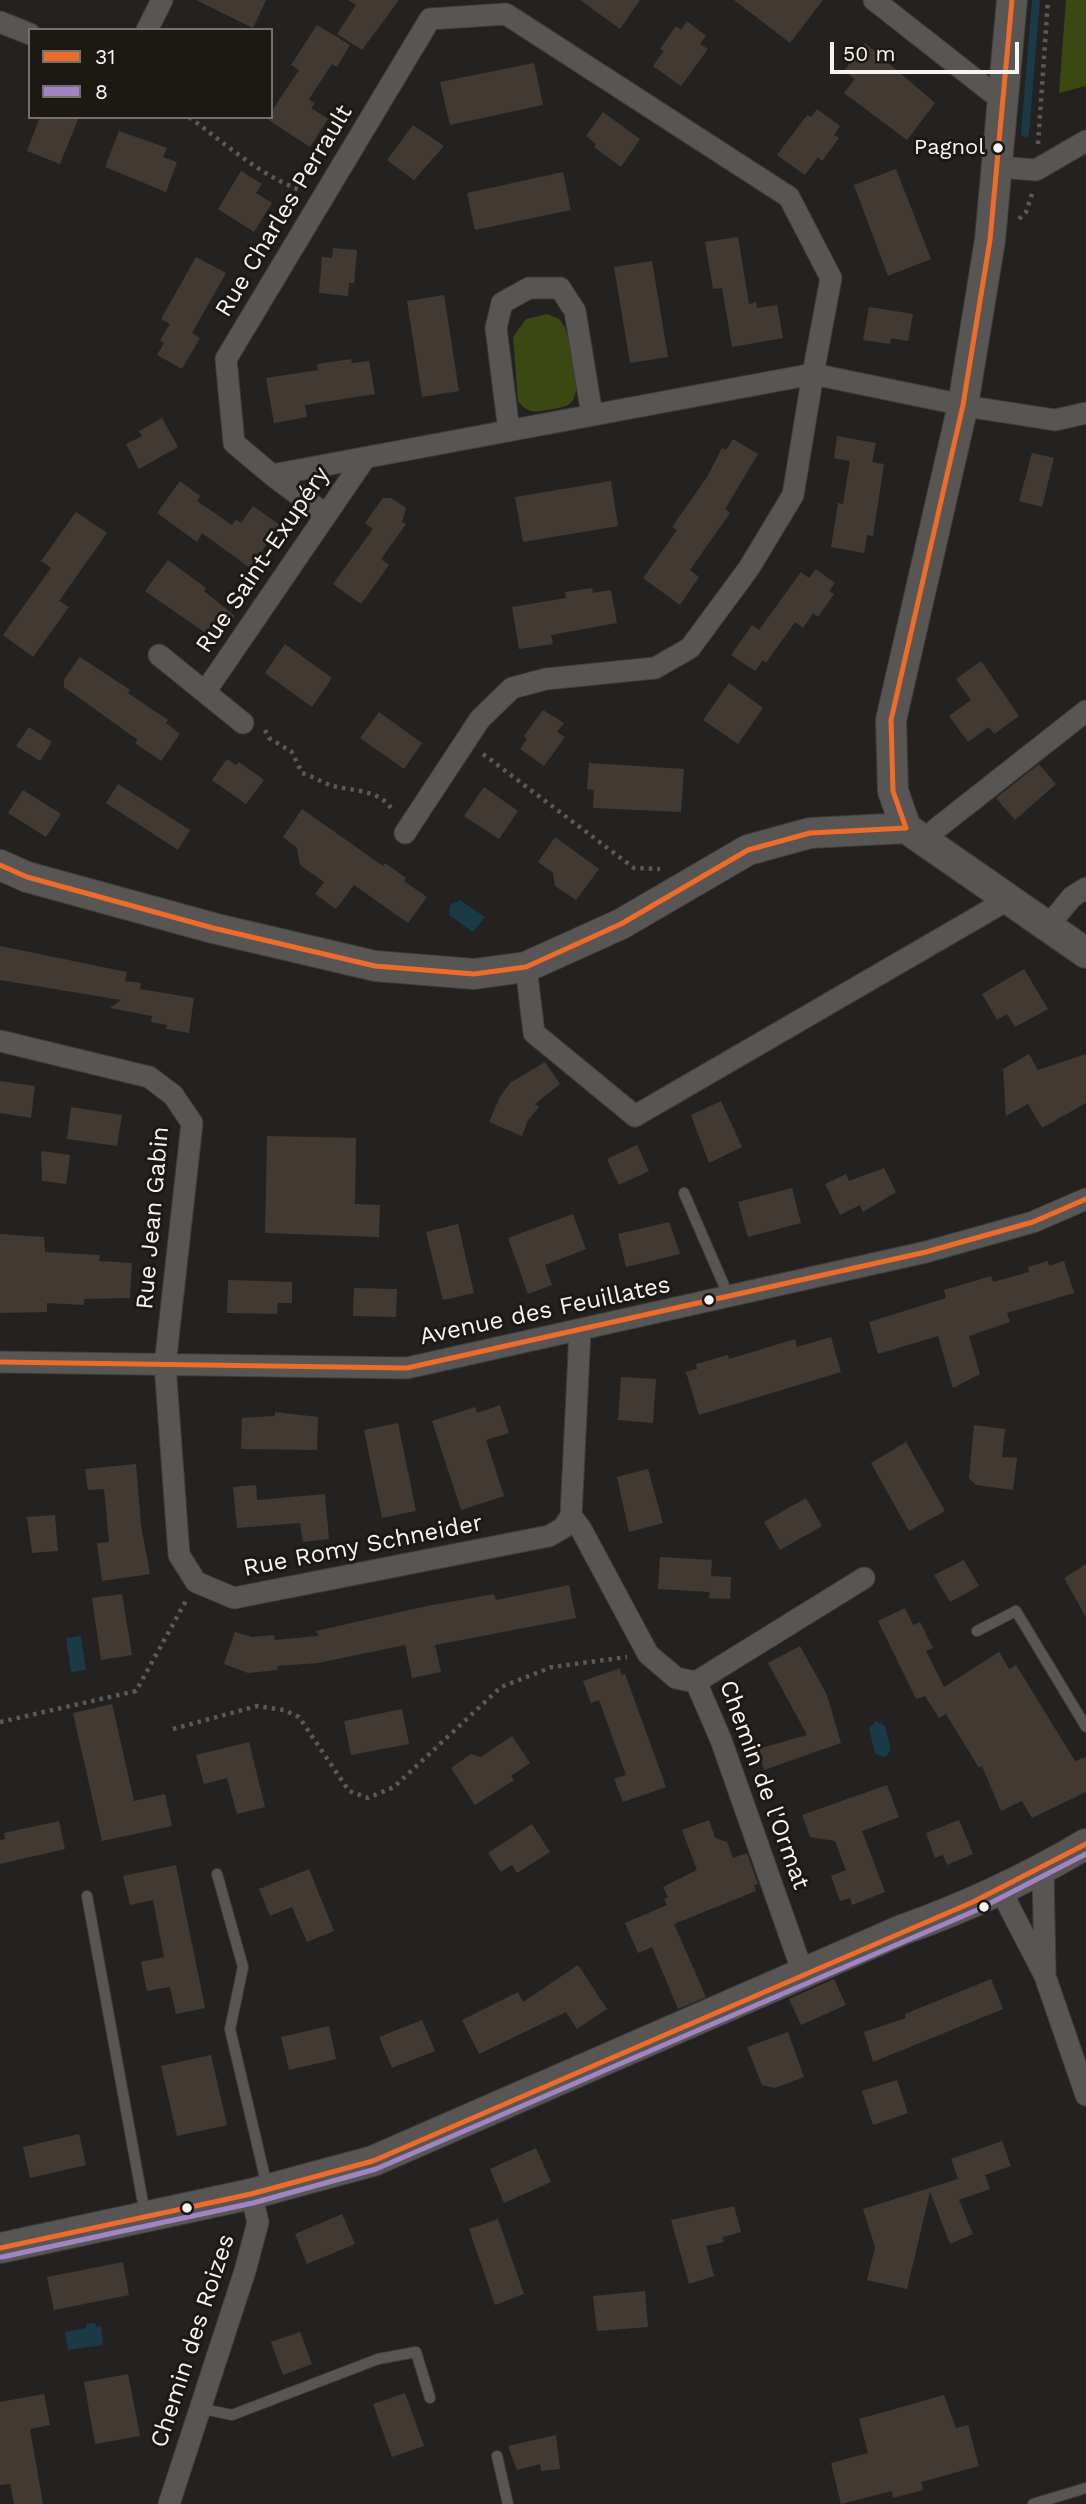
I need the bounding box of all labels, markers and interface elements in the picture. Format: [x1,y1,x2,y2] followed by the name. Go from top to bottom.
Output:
[28,28,273,119] legend
[834,28,1023,72] scale bar
[843,41,895,66] text: 50 m
[95,44,115,69] text: 31
[95,79,108,104] text: 8
[209,100,359,322] street label: Rue Charles Perrault
[914,135,985,161] place label: Pagnol
[991,141,1005,155] marker: Pagnol
[190,461,336,659] street label: Rue Saint-Exupéry
[131,1125,175,1311] street label: Rue Jean Gabin
[417,1270,673,1352] street label: Avenue des Feuillates
[702,1293,716,1307] unlabelled marker
[241,1509,485,1583] street label: Rue Romy Schneider
[713,1676,815,1894] street label: Chemin de l'Ormat
[977,1900,991,1914] unlabelled marker
[180,2201,194,2215] unlabelled marker
[145,2231,241,2451] street label: Chemin des Roizes

